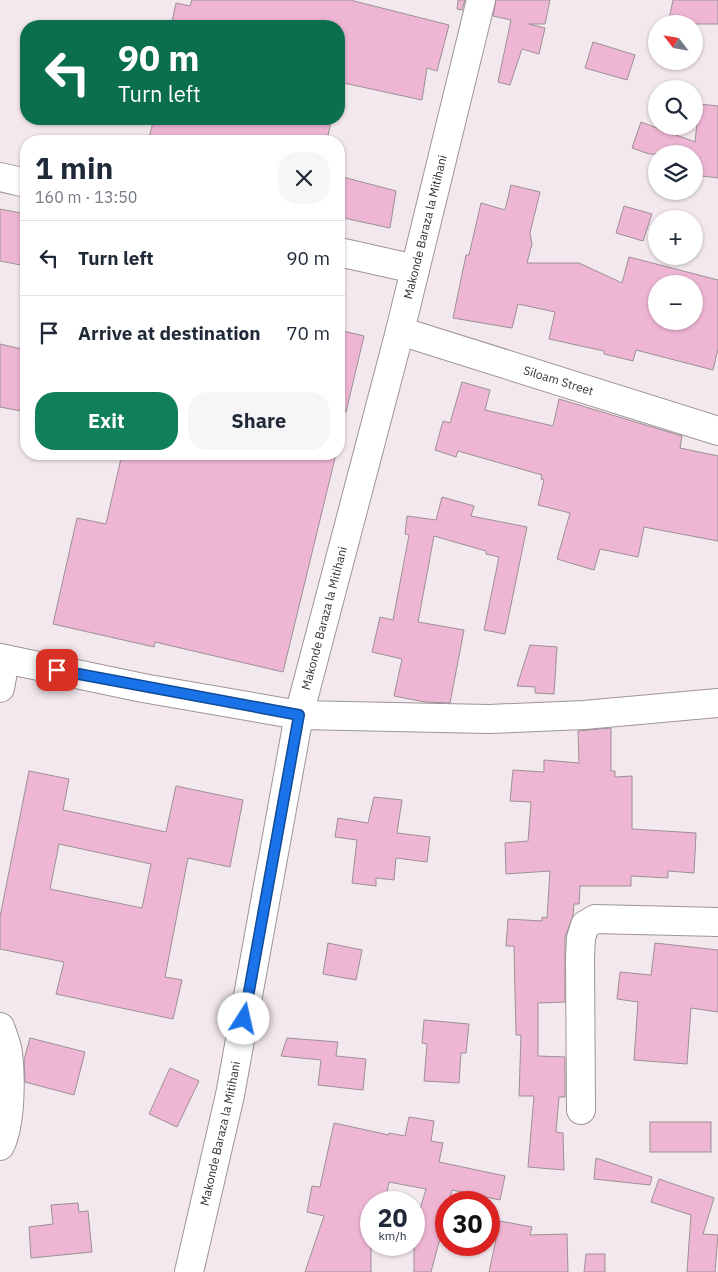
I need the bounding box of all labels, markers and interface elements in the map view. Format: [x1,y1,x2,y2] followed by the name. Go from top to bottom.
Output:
[648,15,702,70] north arrow
[648,15,703,330] map controls
[118,35,200,81] text: 90 m
[35,40,100,105] icon: left
[118,79,201,108] text: Turn left
[648,80,703,135] button: search
[648,145,703,200] button: layers
[35,148,113,187] text: 1 min
[278,152,330,204] button: close
[400,153,450,300] street label: Makonde Baraza la Mitihani
[35,187,137,207] text: 160 m · 13:50
[648,210,703,265] button: +
[35,244,63,272] icon: left
[78,246,154,270] text: Turn left
[286,246,330,270] text: 90 m
[648,275,703,330] button: −
[35,319,63,347] icon: arrive
[78,321,261,345] text: Arrive at destination
[286,321,330,345] text: 70 m
[522,362,595,398] street label: Siloam Street
[35,392,178,450] button: Exit
[188,392,330,450] button: Share
[298,545,350,691] street label: Makonde Baraza la Mitihani
[36,649,78,691] pin
[43,656,71,684] icon: arrive
[217,992,269,1044] position arrow
[197,1060,243,1207] street label: Makonde Baraza la Mitihani
[435,1191,500,1256] speed limit sign: 30
[377,1201,408,1234] text: 20
[378,1228,407,1243] text: km/h

